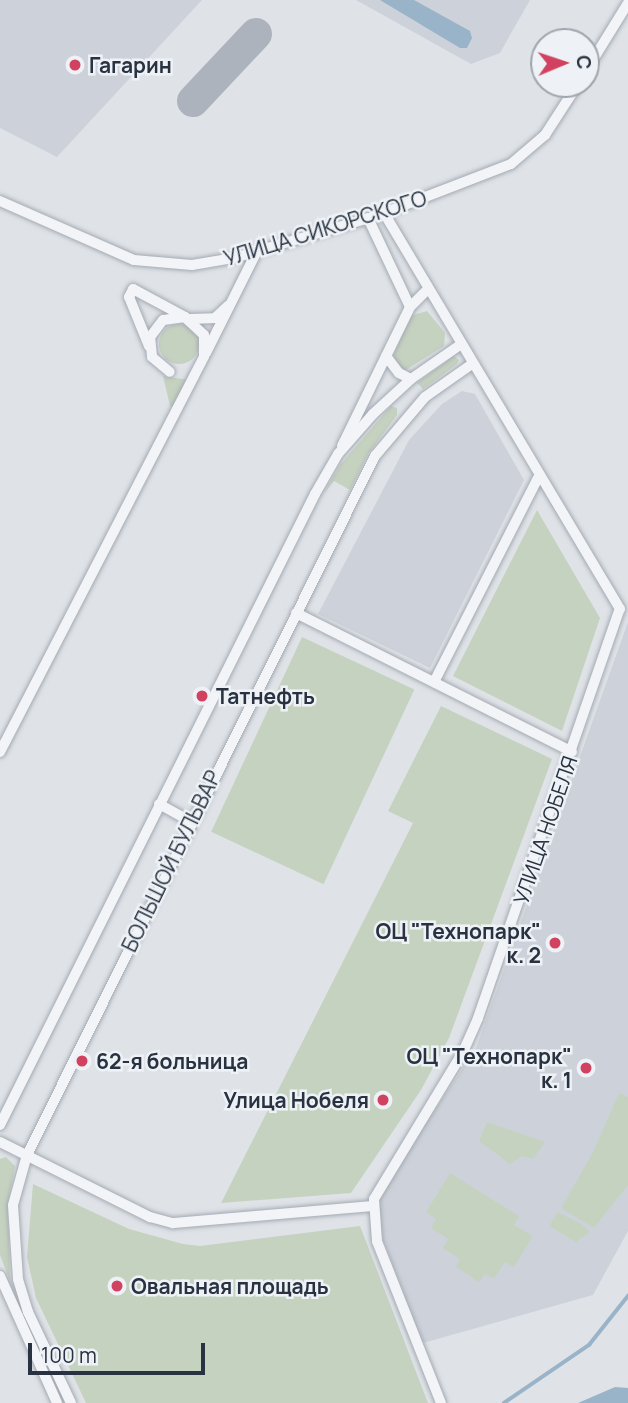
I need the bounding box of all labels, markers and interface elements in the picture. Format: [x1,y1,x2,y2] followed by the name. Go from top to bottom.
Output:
[530,28,600,98] north arrow
[89,52,172,78] place label: Гагарин
[571,55,597,70] text: С
[67,57,83,73] marker: Гагарин
[221,185,429,271] street label: УЛИЦА СИКОРСКОГО
[216,683,315,709] place label: Татнефть
[194,688,210,704] marker: Татнефть
[508,752,582,908] street label: УЛИЦА НОБЕЛЯ
[116,766,226,956] street label: БОЛЬШОЙ БУЛЬВАР
[375,918,541,968] place label: ОЦ "Технопарк" к. 2
[547,935,563,951] marker: ОЦ "Технопарк" к. 2
[406,1043,572,1093] place label: ОЦ "Технопарк" к. 1
[96,1048,248,1074] place label: 62-я больница
[74,1053,90,1069] marker: 62-я больница
[578,1060,594,1076] marker: ОЦ "Технопарк" к. 1
[224,1087,369,1113] place label: Улица Нобеля
[375,1092,391,1108] marker: Улица Нобеля
[131,1273,329,1299] place label: Овальная площадь
[109,1278,125,1294] marker: Овальная площадь
[32,1330,208,1374] scale bar
[41,1341,97,1369] text: 100 m

